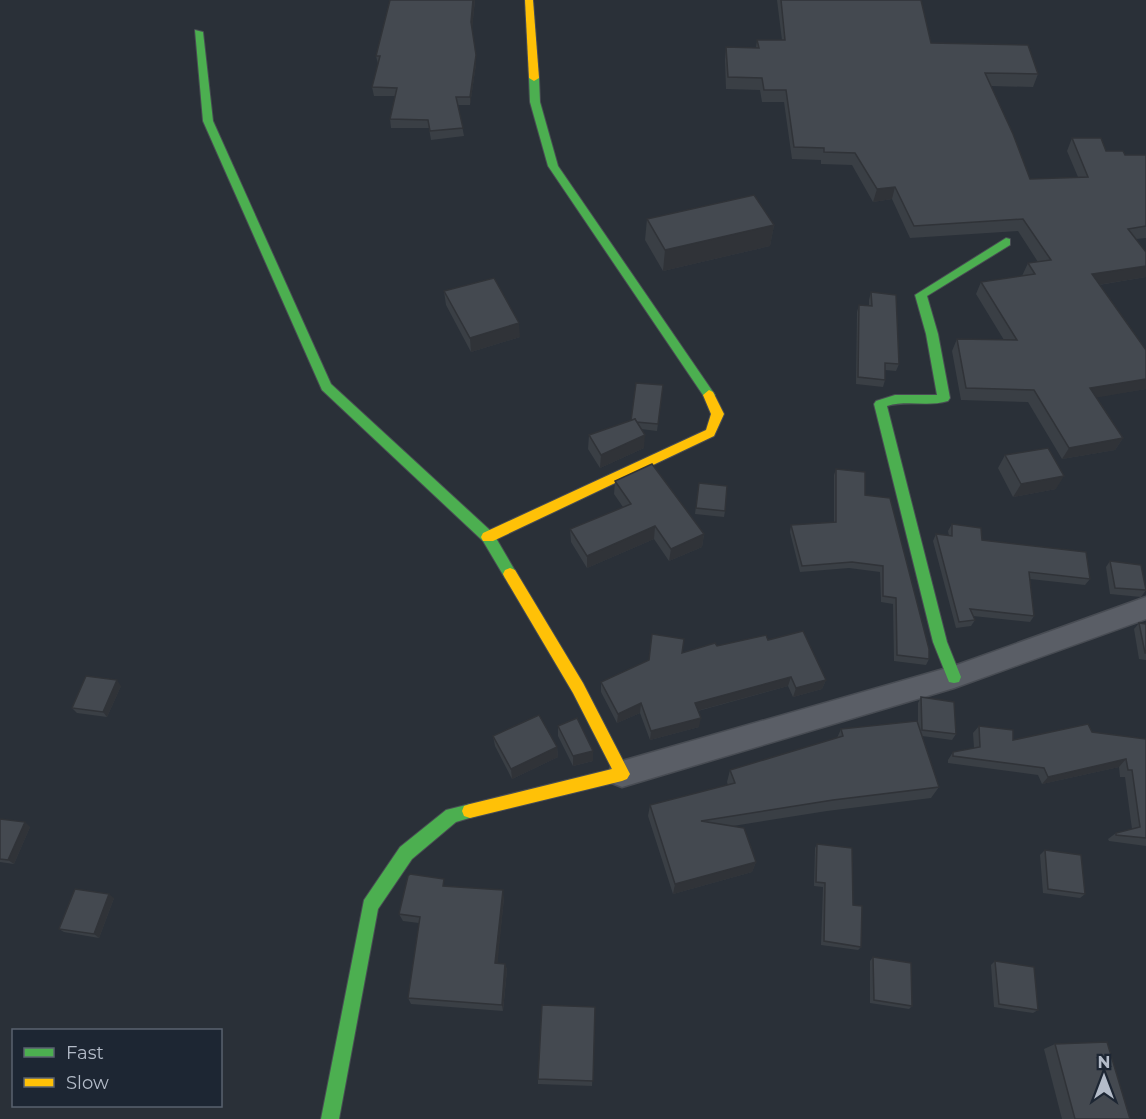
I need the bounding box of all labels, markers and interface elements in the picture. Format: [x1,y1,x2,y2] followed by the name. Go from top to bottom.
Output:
[12,1029,222,1107] legend
[66,1042,104,1064] text: Fast
[1074,1047,1134,1107] north arrow
[1098,1053,1110,1072] text: N
[66,1072,109,1094] text: Slow

